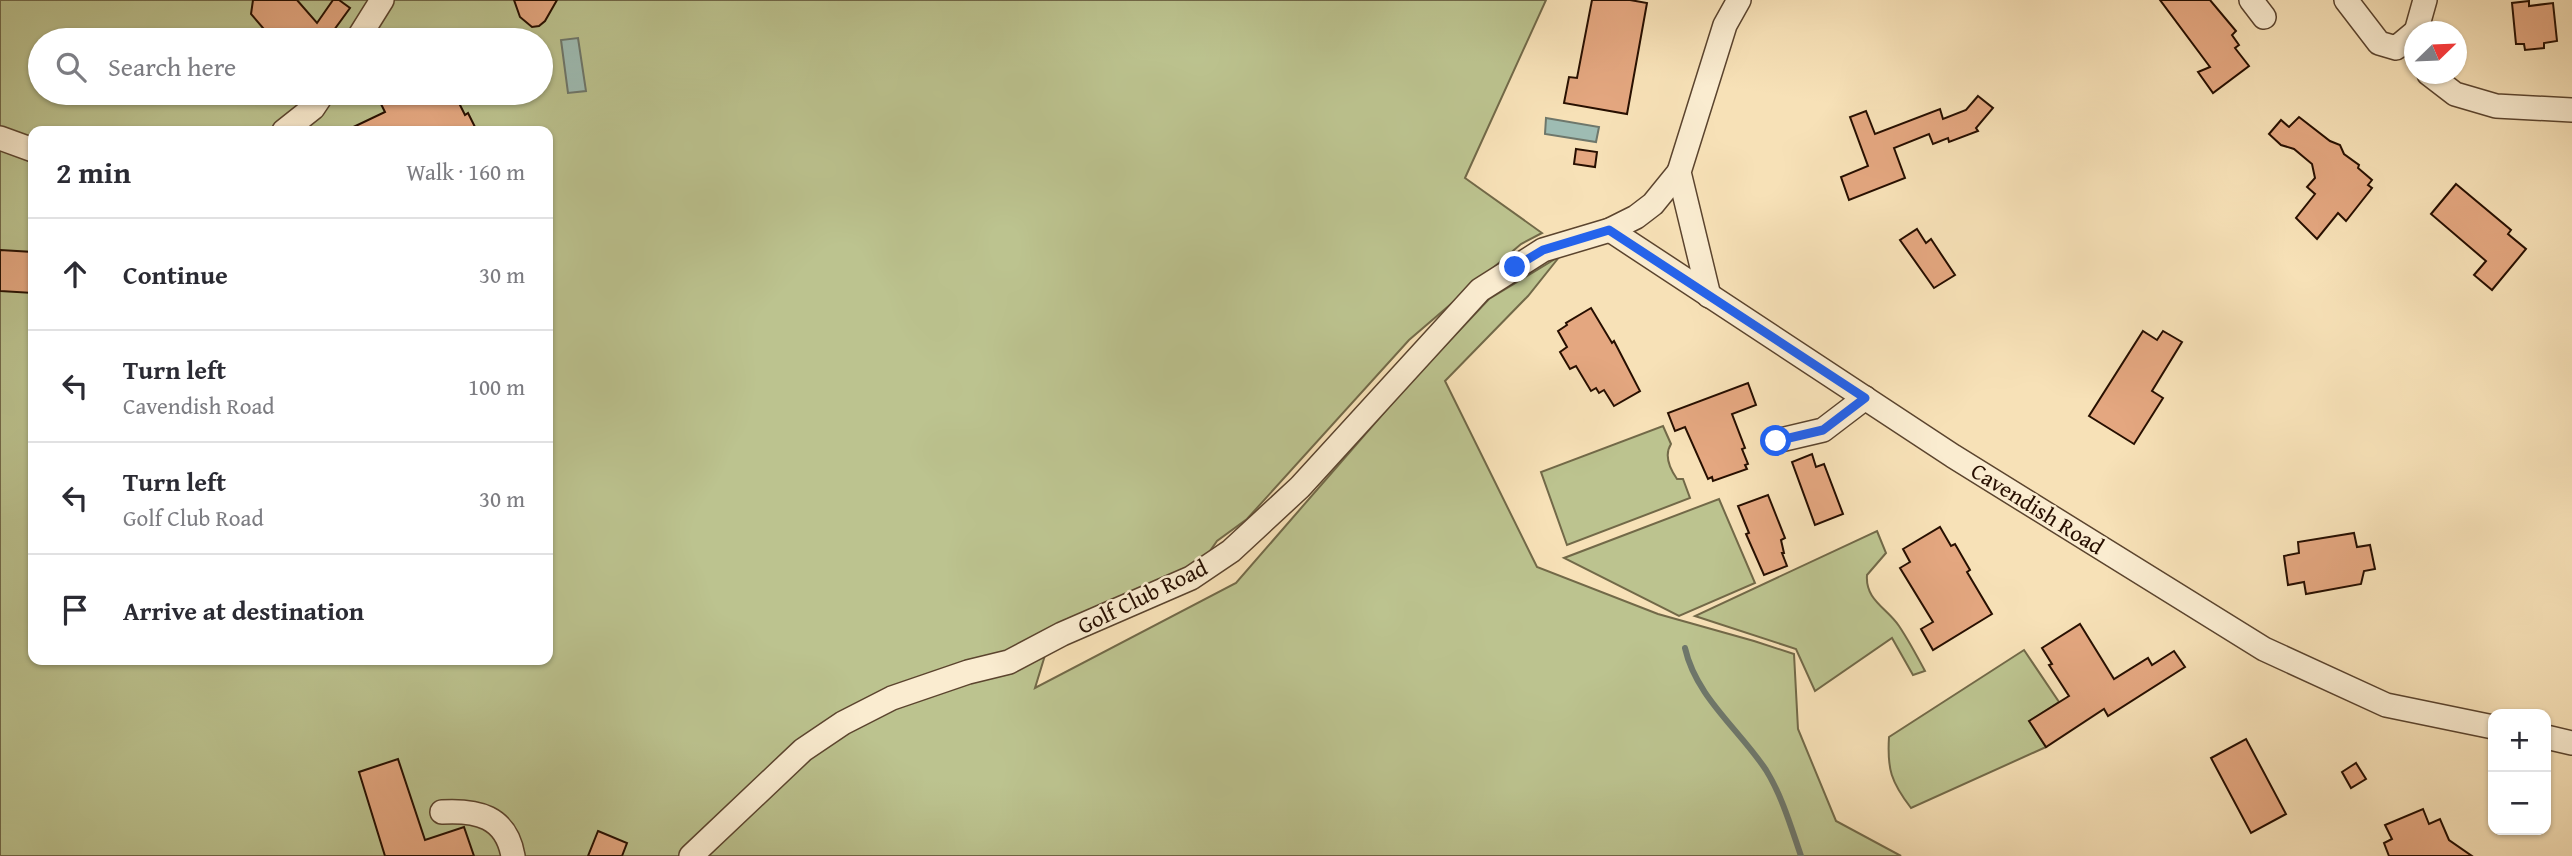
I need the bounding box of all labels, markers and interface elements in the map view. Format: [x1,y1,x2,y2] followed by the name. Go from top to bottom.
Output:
[2404,21,2467,84] north arrow
[28,28,553,105] search box
[108,47,236,86] text: Search here
[52,48,90,86] icon: search
[56,150,131,194] text: 2 min
[406,155,525,188] text: Walk · 160 m
[1499,251,1530,282] route end
[56,255,94,293] icon: ahead
[123,255,228,294] text: Continue
[479,258,525,291] text: 30 m
[123,350,226,389] text: Turn left
[56,367,94,405] icon: left
[468,370,525,403] text: 100 m
[123,389,275,422] text: Cavendish Road
[1760,425,1791,456] route start
[1965,454,2112,563] street label: Cavendish Road
[123,462,226,501] text: Turn left
[56,479,94,517] icon: left
[479,482,525,515] text: 30 m
[123,501,264,534] text: Golf Club Road
[1072,550,1213,642] street label: Golf Club Road
[56,591,94,629] icon: arrive
[123,591,364,630] text: Arrive at destination
[2488,709,2551,835] map controls
[2488,709,2551,772] button: +
[2488,772,2551,835] button: −

